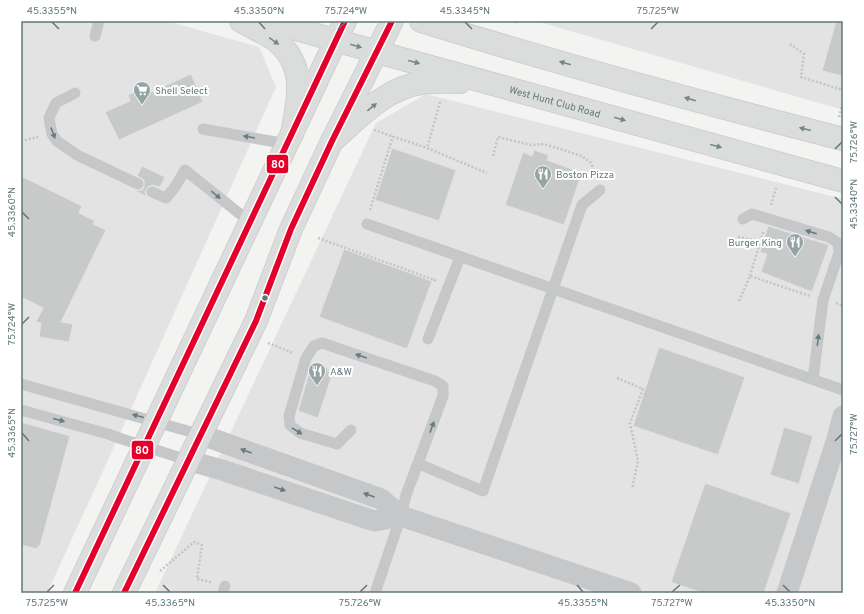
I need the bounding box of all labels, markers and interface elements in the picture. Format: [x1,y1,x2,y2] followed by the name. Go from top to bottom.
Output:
[27,5,77,18] text: 45.3355°N
[234,5,284,18] text: 45.3350°N
[325,5,367,18] text: 75.724°W
[440,5,490,18] text: 45.3345°N
[637,5,679,18] text: 75.725°W
[269,37,280,45] one-way arrow
[350,43,362,49] one-way arrow
[409,59,421,65] one-way arrow
[559,60,571,66] one-way arrow
[132,80,152,105] supermarket icon: Shell Select
[507,84,602,122] street label: West Hunt Club Road
[155,85,208,98] place label: Shell Select
[684,96,696,102] one-way arrow
[367,102,378,111] one-way arrow
[614,116,626,122] one-way arrow
[848,121,861,163] text: 75.726°W
[799,126,811,132] one-way arrow
[51,128,57,140] one-way arrow
[243,134,255,140] one-way arrow
[710,143,722,149] one-way arrow
[266,154,289,174] line badge: 80
[271,158,285,172] text: 80
[533,164,553,189] restaurant icon: Boston Pizza
[556,169,614,182] place label: Boston Pizza
[848,179,861,229] text: 45.3340°N
[6,187,19,237] text: 45.3360°N
[210,190,221,199] one-way arrow
[804,228,816,234] one-way arrow
[785,232,805,257] restaurant icon: Burger King
[728,237,782,250] place label: Burger King
[260,293,270,303] unlabelled marker
[6,303,19,345] text: 75.724°W
[815,334,821,346] one-way arrow
[355,353,367,359] one-way arrow
[307,361,327,386] restaurant icon: A&W
[330,366,352,379] place label: A&W
[6,408,19,458] text: 45.3365°N
[132,413,144,419] one-way arrow
[848,413,861,455] text: 75.727°W
[52,418,65,424] one-way arrow
[429,421,435,433] one-way arrow
[292,427,303,434] one-way arrow
[131,440,154,460] line badge: 80
[135,444,149,458] text: 80
[240,447,252,453] one-way arrow
[274,487,286,493] one-way arrow
[362,492,374,498] one-way arrow
[26,597,68,610] text: 75.725°W
[145,597,195,610] text: 45.3365°N
[339,597,381,610] text: 75.726°W
[558,597,608,610] text: 45.3355°N
[651,597,693,610] text: 75.727°W
[765,597,815,610] text: 45.3350°N

